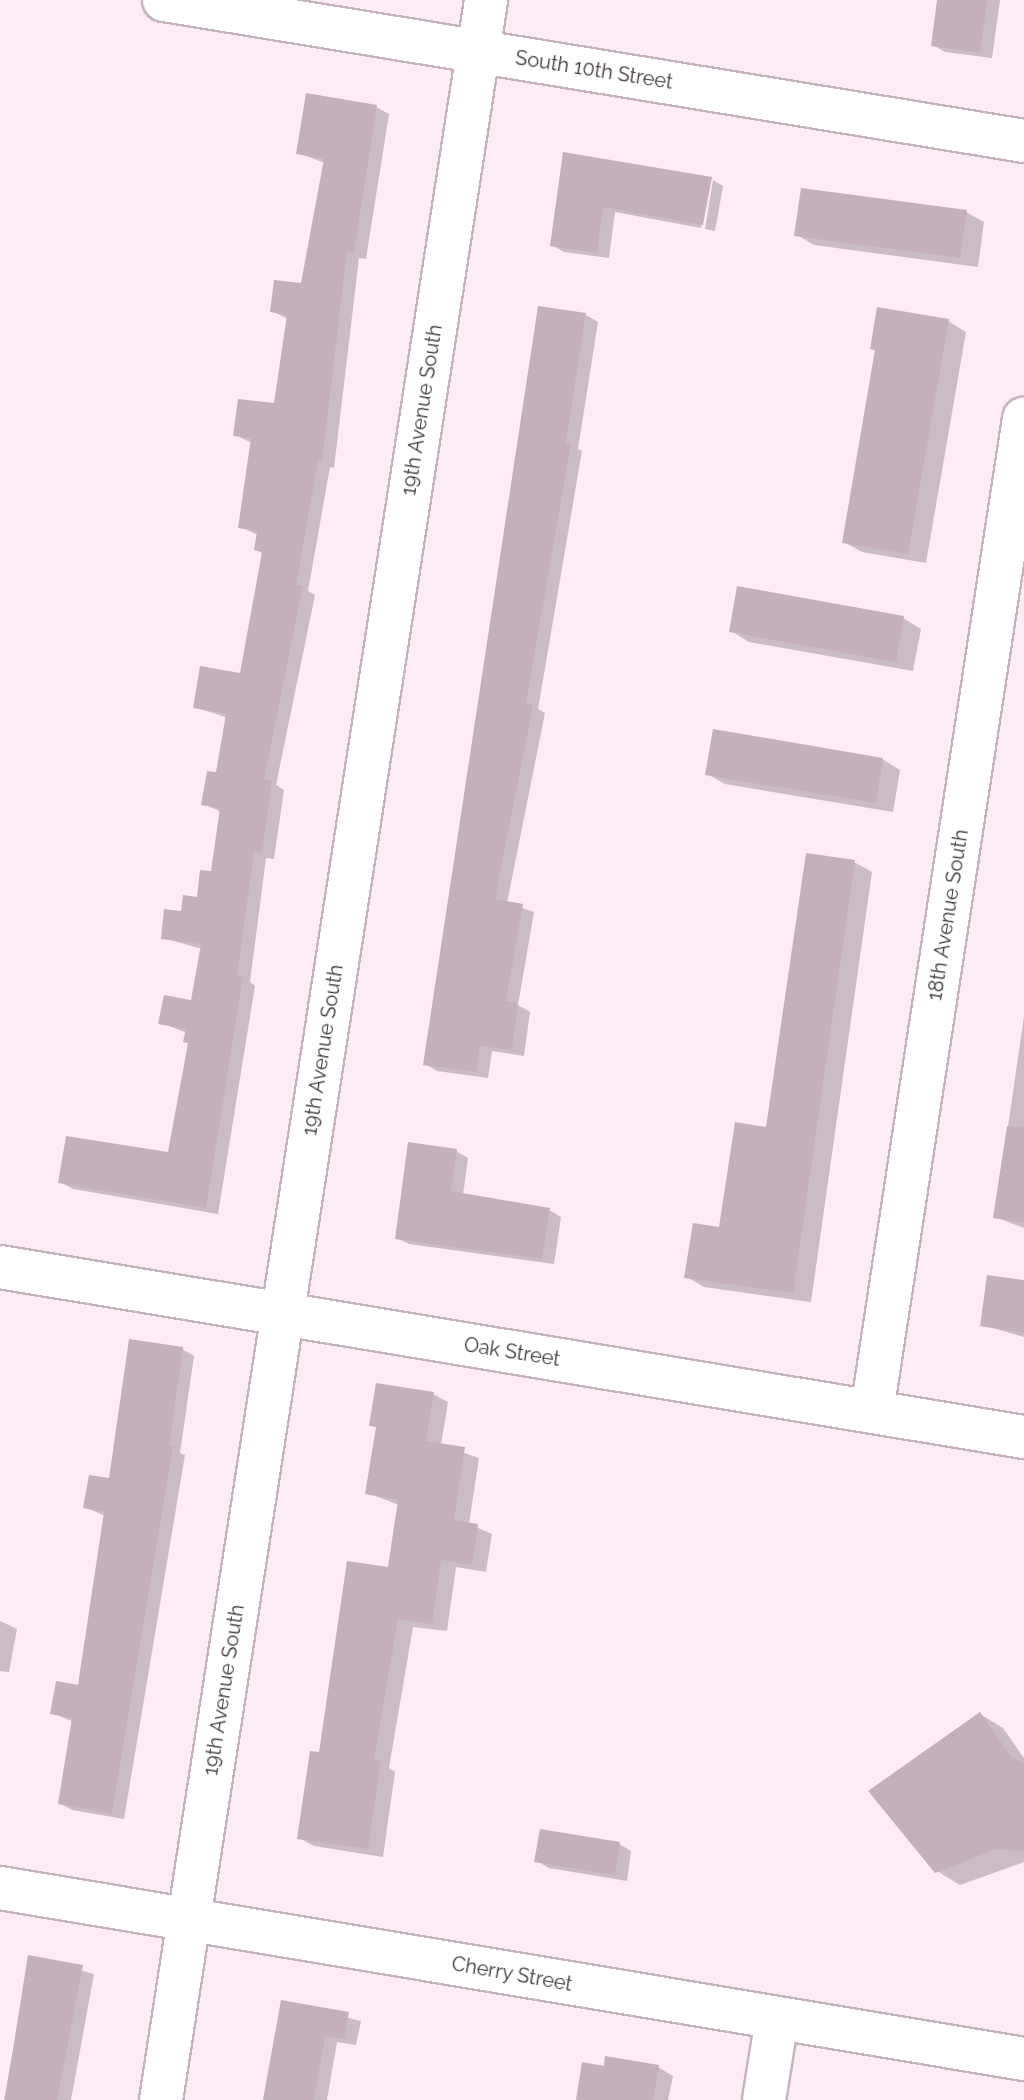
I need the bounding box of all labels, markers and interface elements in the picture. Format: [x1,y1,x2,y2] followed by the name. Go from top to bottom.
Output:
[514,46,674,94] street label: South 10th Street
[397,323,447,497] street label: 19th Avenue South
[923,827,973,1003] street label: 18th Avenue South
[298,963,348,1137] street label: 19th Avenue South
[462,1333,562,1371] street label: Oak Street
[199,1603,249,1777] street label: 19th Avenue South
[450,1952,574,1996] street label: Cherry Street

